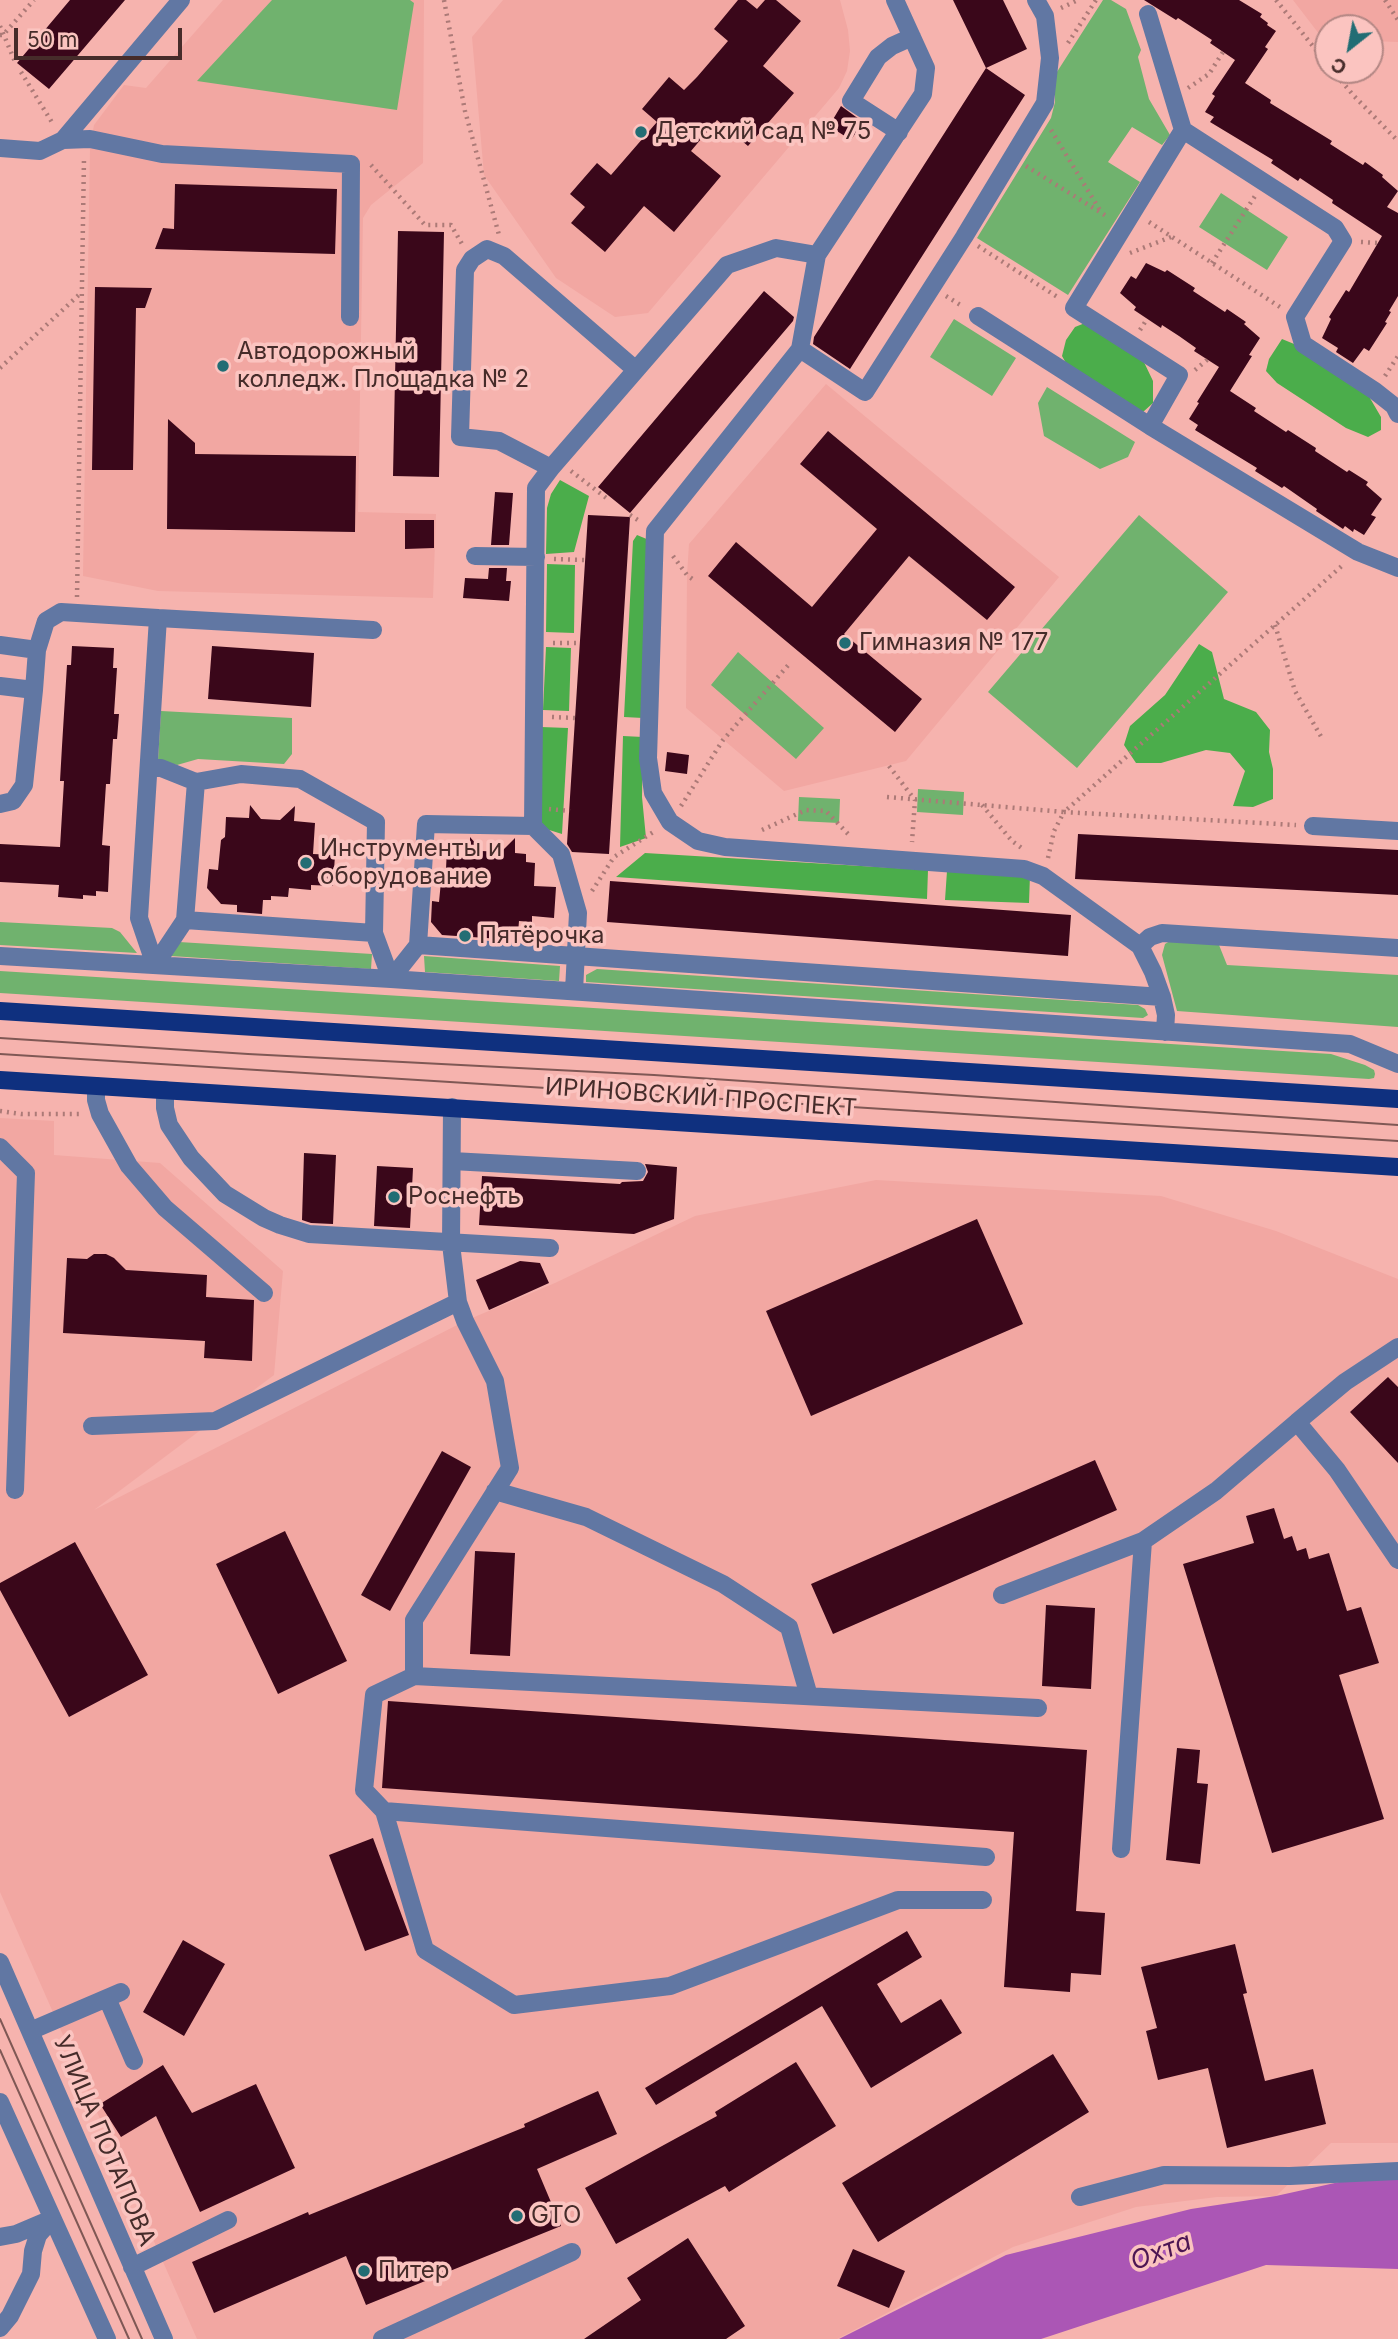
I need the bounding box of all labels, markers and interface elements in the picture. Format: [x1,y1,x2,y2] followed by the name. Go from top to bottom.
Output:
[18,14,186,58] scale bar
[1314,14,1384,84] north arrow
[27,27,77,52] text: 50 m
[1327,52,1351,79] text: С
[655,118,871,146] place label: Детский сад № 75
[633,124,649,140] marker: Детский сад № 75
[237,338,529,394] place label: Автодорожный колледж. Площадка № 2
[215,358,231,374] marker: Автодорожный колледж. Площадка № 2
[859,629,1048,657] place label: Гимназия № 177
[837,635,853,651] marker: Гимназия № 177
[320,835,502,891] place label: Инструменты и оборудование
[298,855,314,871] marker: Инструменты и оборудование
[479,922,605,950] place label: Пятёрочка
[457,928,473,944] marker: Пятёрочка
[544,1073,858,1123] street label: ИРИНОВСКИЙ ПРОСПЕКТ
[408,1183,521,1211] place label: Роснефть
[386,1189,402,1205] marker: Роснефть
[47,2032,161,2250] street label: УЛИЦА ПОТАПОВА
[531,2202,581,2230] place label: GTO
[509,2208,525,2224] marker: GTO
[1126,2226,1196,2278] water label: Охта
[378,2257,449,2285] place label: Питер
[356,2263,372,2279] marker: Питер

